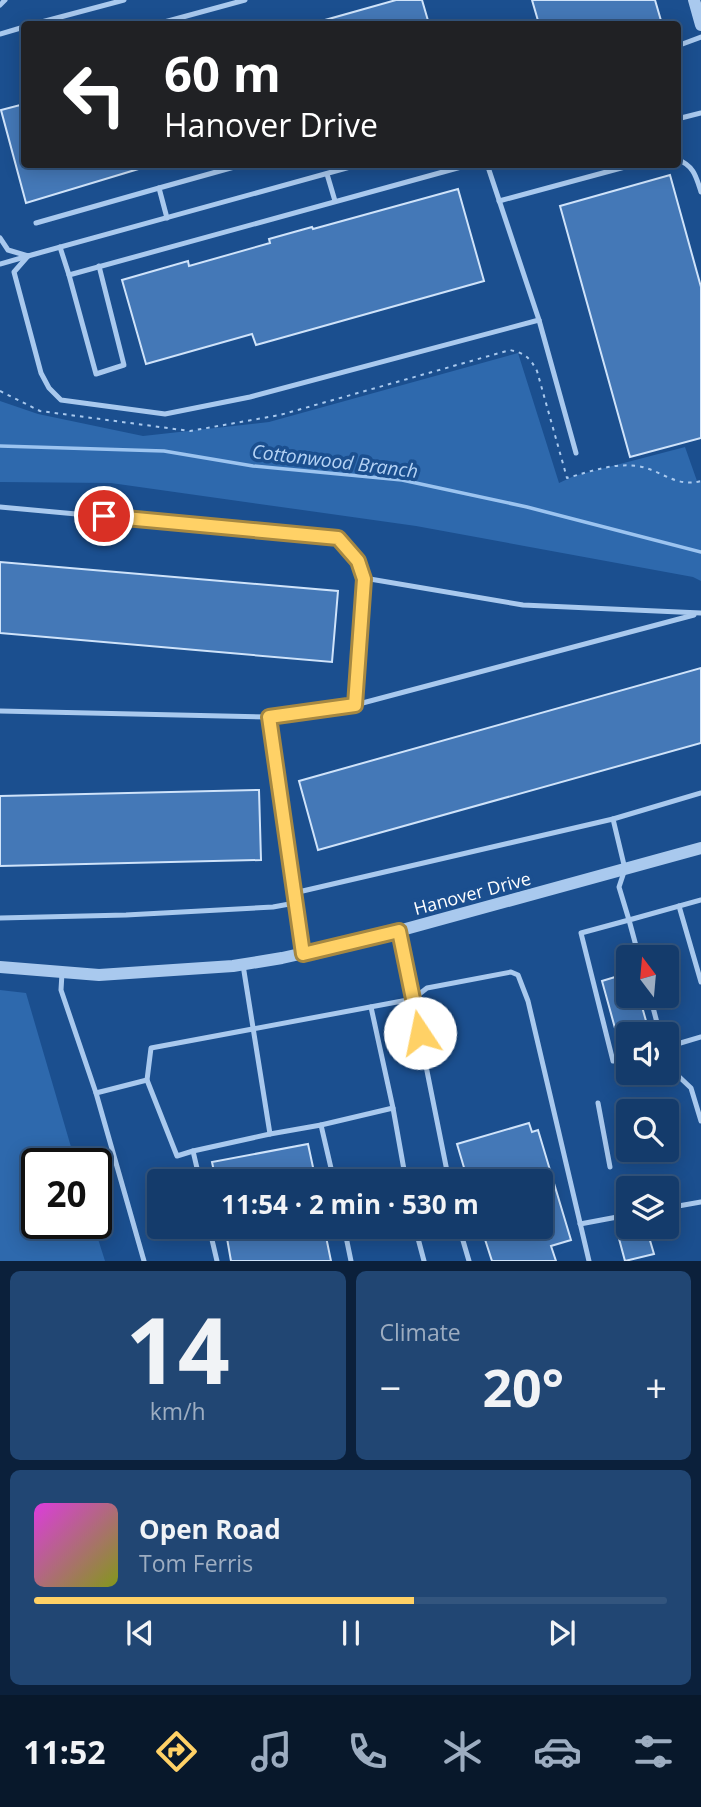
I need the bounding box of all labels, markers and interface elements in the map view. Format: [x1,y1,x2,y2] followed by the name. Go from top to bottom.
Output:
[164,40,281,106] text: 60 m
[49,49,140,140] icon: left
[164,103,378,146] text: Hanover Drive
[250,438,420,484] water label: Cottonwood Branch
[74,486,134,546] pin
[85,497,123,535] icon: arrive
[411,866,533,920] street label: Hanover Drive
[616,945,679,1008] north arrow
[616,945,679,1239] map controls
[383,996,457,1070] position arrow
[616,1022,679,1085] button: sound
[616,1099,679,1162] button: search
[21,1148,112,1239] speed limit sign: 20
[616,1176,679,1239] button: layers
[221,1186,479,1222] text: 11:54 · 2 min · 530 m
[126,1287,230,1411] text: 14
[380,1316,461,1348] text: Climate
[482,1351,564,1422] text: 20°
[380,1361,401,1413] text: −
[645,1361,667,1413] text: +
[150,1395,206,1427] text: km/h
[139,1511,281,1547] text: Open Road
[139,1547,253,1579] text: Tom Ferris
[121,1614,159,1652] icon: previous
[332,1614,370,1652] icon: pause
[543,1614,581,1652] icon: next
[152,1727,201,1776] icon: directions
[247,1727,296,1776] icon: music
[343,1727,392,1776] icon: phone
[438,1727,487,1776] icon: climate
[533,1727,582,1776] icon: car
[629,1727,678,1776] icon: filters
[23,1730,106,1773] text: 11:52

